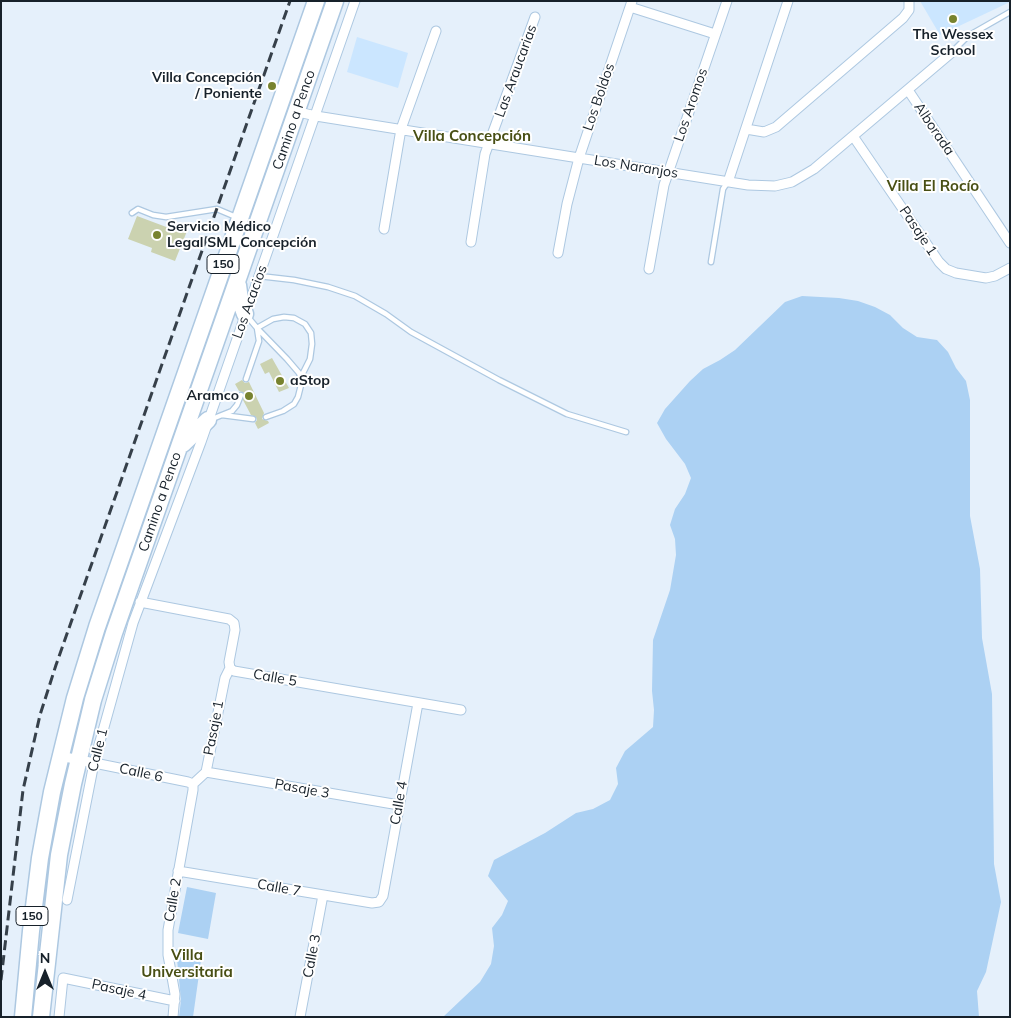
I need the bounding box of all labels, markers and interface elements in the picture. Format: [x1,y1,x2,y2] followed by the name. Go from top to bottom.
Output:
[947,13,959,25] marker: The Wessex School
[491,22,541,120] street label: Las Araucarias
[913,27,993,59] place label: The Wessex School
[580,61,618,133] street label: Los Boldos
[671,66,711,144] street label: Los Aromos
[269,68,319,172] street label: Camino a Penco
[152,70,262,102] place label: Villa Concepción / Poniente
[266,80,278,92] marker: Villa Concepción / Poniente
[910,99,958,159] street label: Alborada
[413,127,531,145] district label: Villa Concepción
[593,152,679,182] street label: Los Naranjos
[887,177,979,195] district label: Villa El Rocío
[896,203,940,259] street label: Pasaje 1
[167,219,317,252] place label: Servicio Médico Legal SML Concepción
[151,229,163,241] marker: Servicio Médico Legal SML Concepción
[207,254,239,274] road number: 150
[229,263,271,341] street label: Los Acacios
[290,373,330,389] place label: aStop
[274,375,286,387] marker: aStop
[187,388,239,404] place label: Aramco
[243,390,255,402] marker: Aramco
[135,450,185,554] street label: Camino a Penco
[252,666,298,690] street label: Calle 5
[200,699,228,757] street label: Pasaje 1
[85,727,111,773] street label: Calle 1
[118,760,164,786] street label: Calle 6
[273,776,331,802] street label: Pasaje 3
[387,780,411,826] street label: Calle 4
[256,876,302,900] street label: Calle 7
[161,877,185,923] street label: Calle 2
[16,906,48,926] road number: 150
[300,933,324,979] street label: Calle 3
[141,946,233,981] district label: Villa Universitaria
[20,948,70,998] north arrow
[40,949,50,967] text: N
[90,976,148,1004] street label: Pasaje 4

